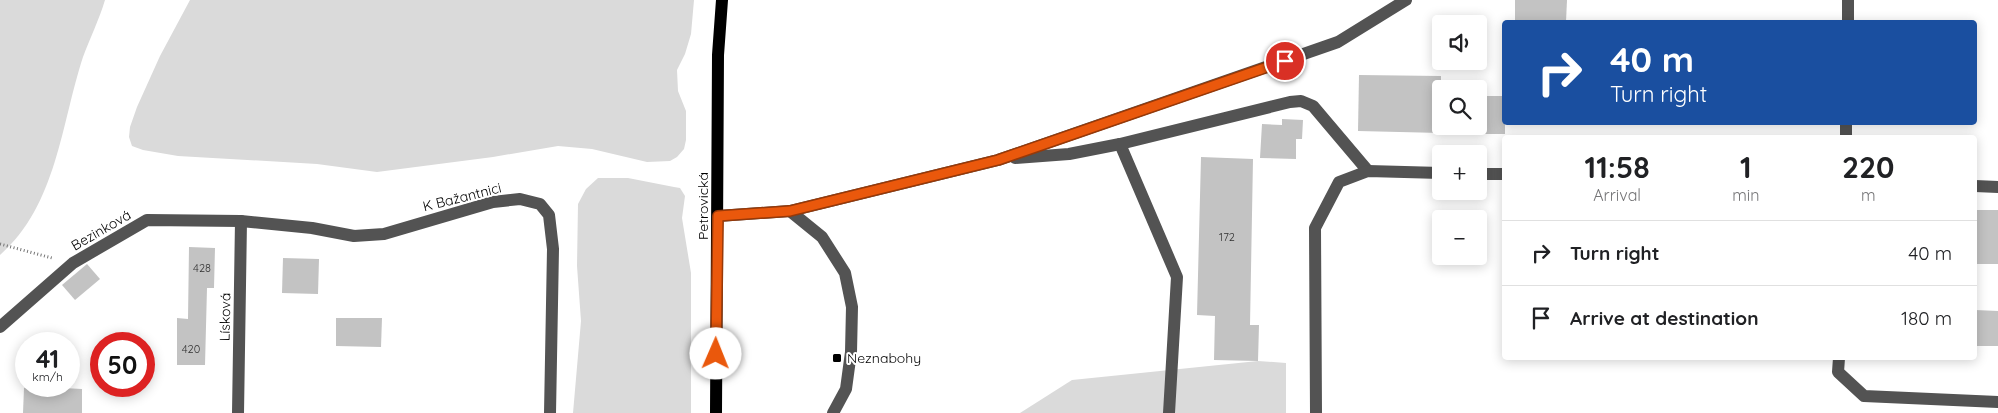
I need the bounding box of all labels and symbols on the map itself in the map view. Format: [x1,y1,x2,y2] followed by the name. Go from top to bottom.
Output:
[1264,40,1306,82] pin
[694,172,712,240] street label: Petrovická
[421,179,503,215] street label: K Bažantnici
[68,206,134,254] street label: Bezinková
[1219,230,1235,244] house number: 172
[193,261,211,275] house number: 428
[216,293,234,341] street label: Lísková
[689,327,741,379] position arrow
[90,332,155,397] speed limit sign: 50
[182,342,200,356] house number: 420
[847,349,921,367] place label: Neznabohy
[831,352,843,364] marker: Neznabohy

